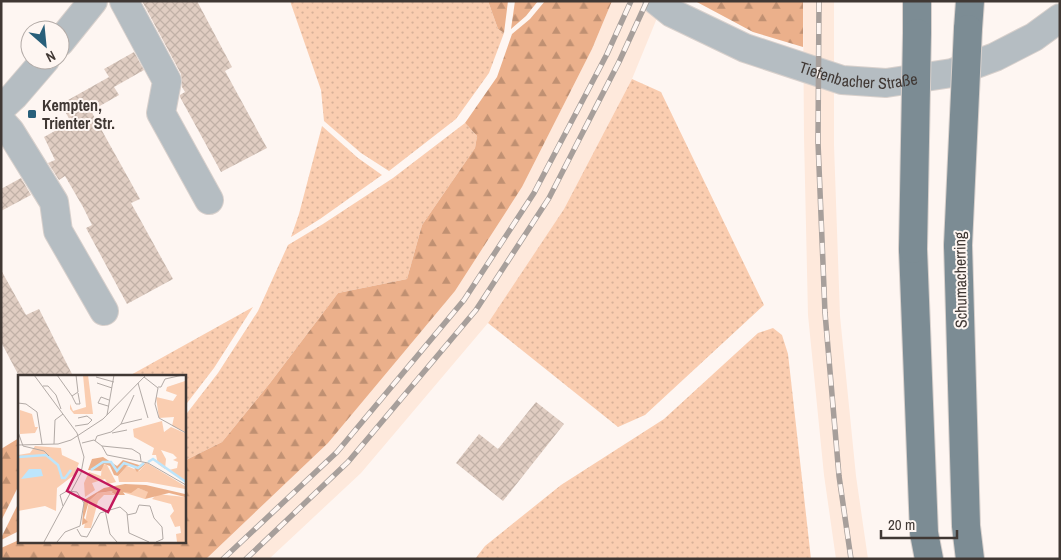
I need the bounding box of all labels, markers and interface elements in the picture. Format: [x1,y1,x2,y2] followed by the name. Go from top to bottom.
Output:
[20,20,70,70] north arrow
[43,47,59,66] text: N
[796,56,919,94] street label: Tiefenbacher Straße
[42,94,115,134] place label: Kempten, Trienter Str.
[26,108,38,120] marker: Kempten, Trienter Str.
[948,231,972,328] street label: Schumacherring
[18,375,185,542] inset map
[881,508,957,540] scale bar
[888,514,915,535] text: 20 m

